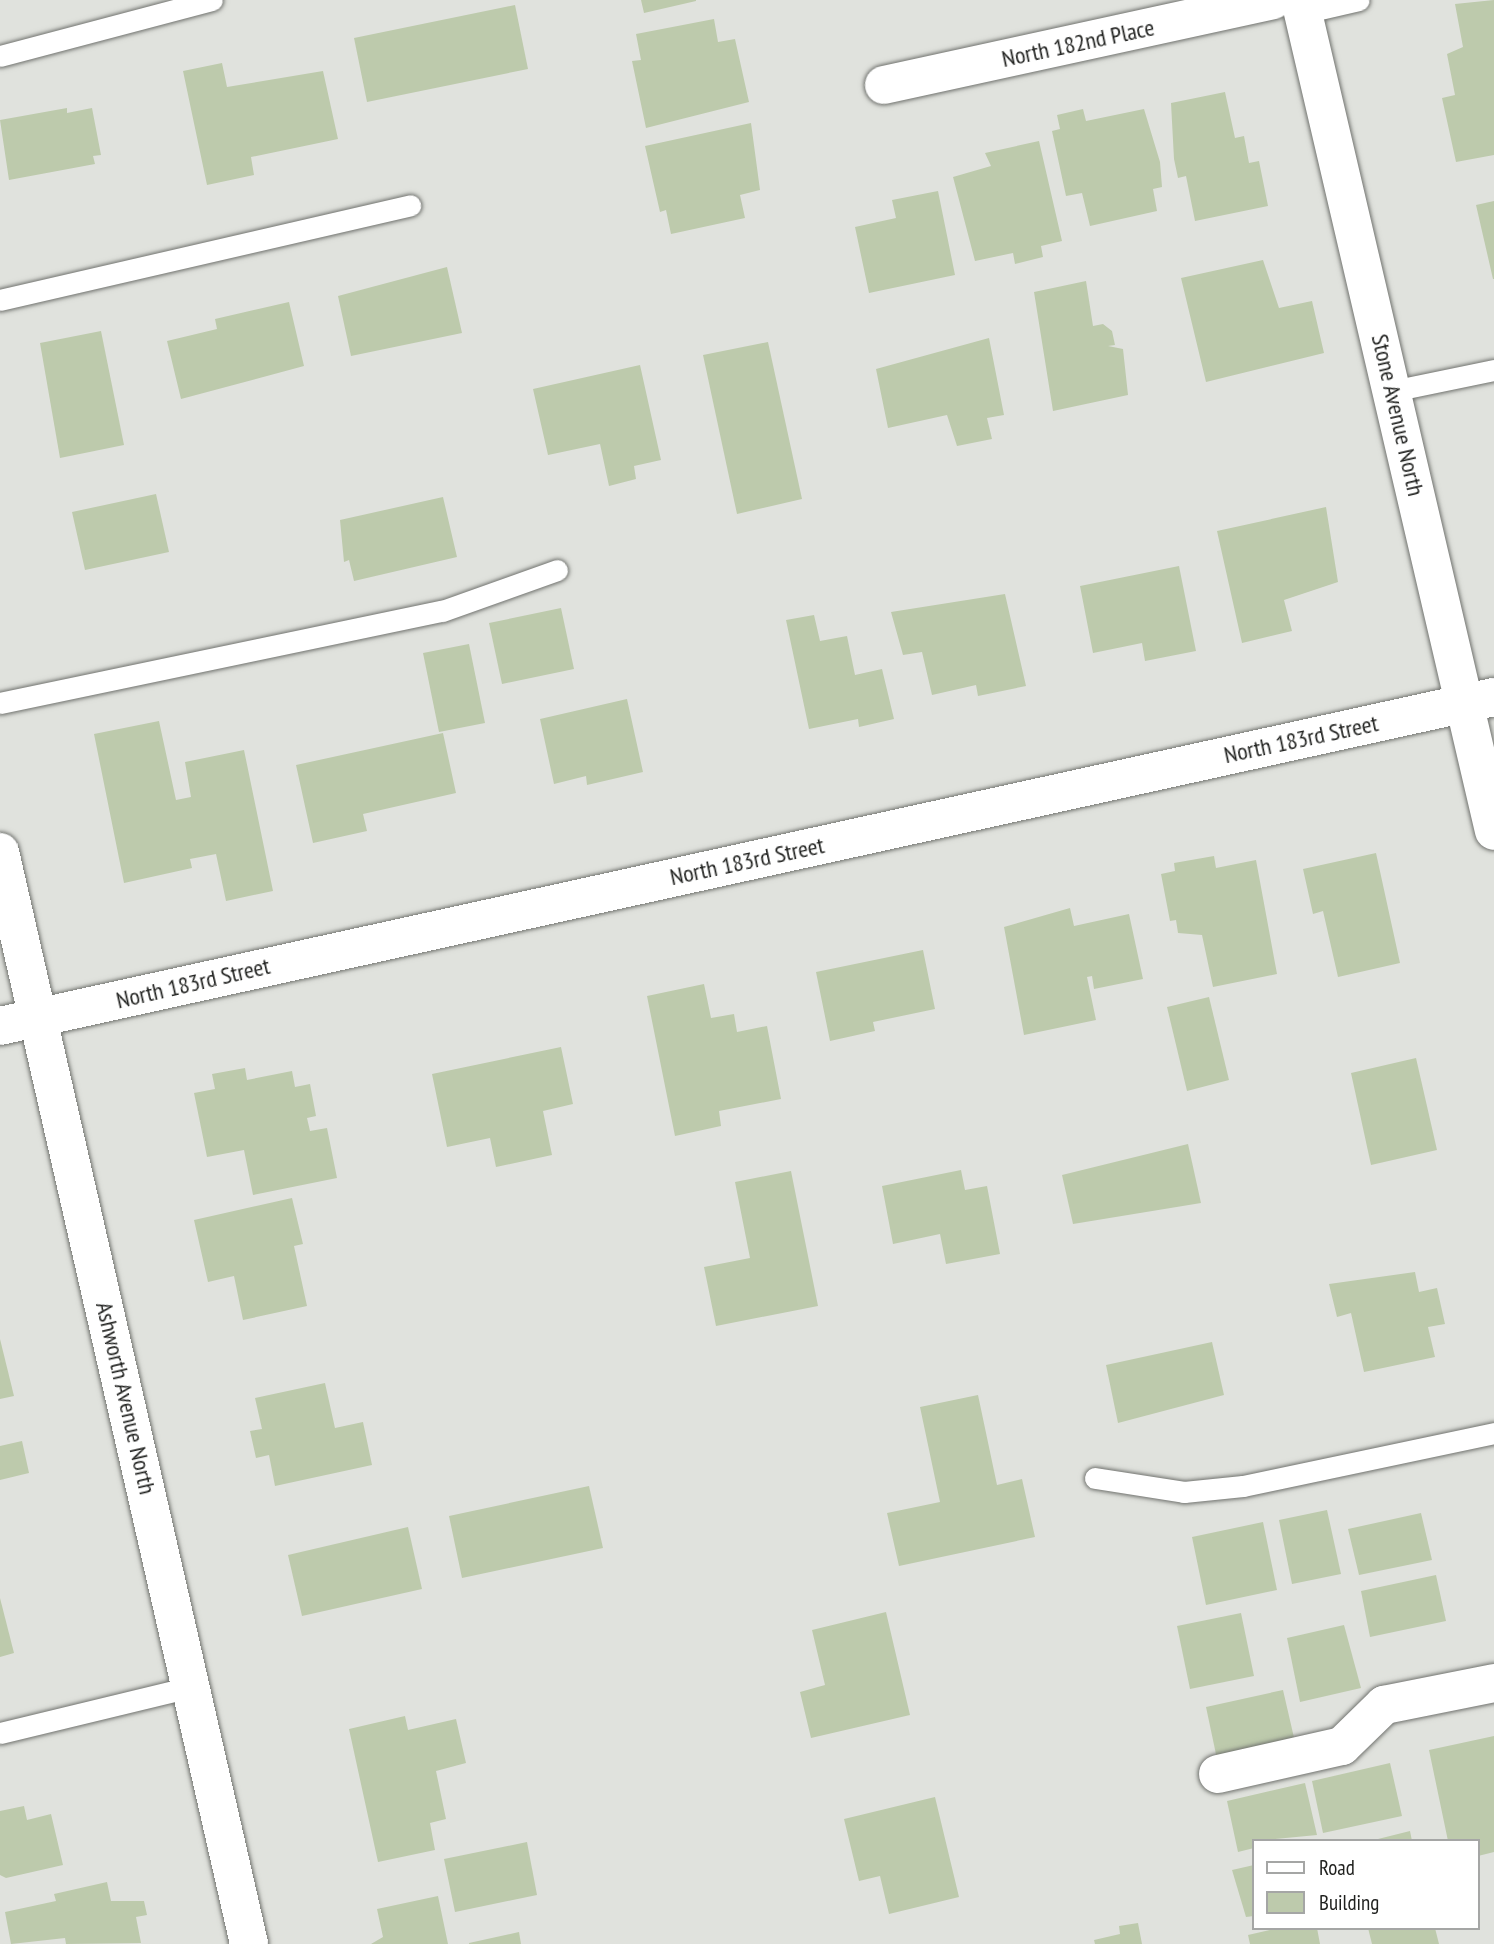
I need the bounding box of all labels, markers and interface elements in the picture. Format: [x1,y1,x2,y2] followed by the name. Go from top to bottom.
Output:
[999,13,1157,73] street label: North 182nd Place
[1365,331,1431,499] street label: Stone Avenue North
[1221,709,1381,769] street label: North 183rd Street
[667,831,827,891] street label: North 183rd Street
[113,951,273,1015] street label: North 183rd Street
[90,1299,162,1497] street label: Ashworth Avenue North
[1252,1839,1480,1930] legend
[1319,1854,1355,1881] text: Road
[1319,1889,1379,1916] text: Building

